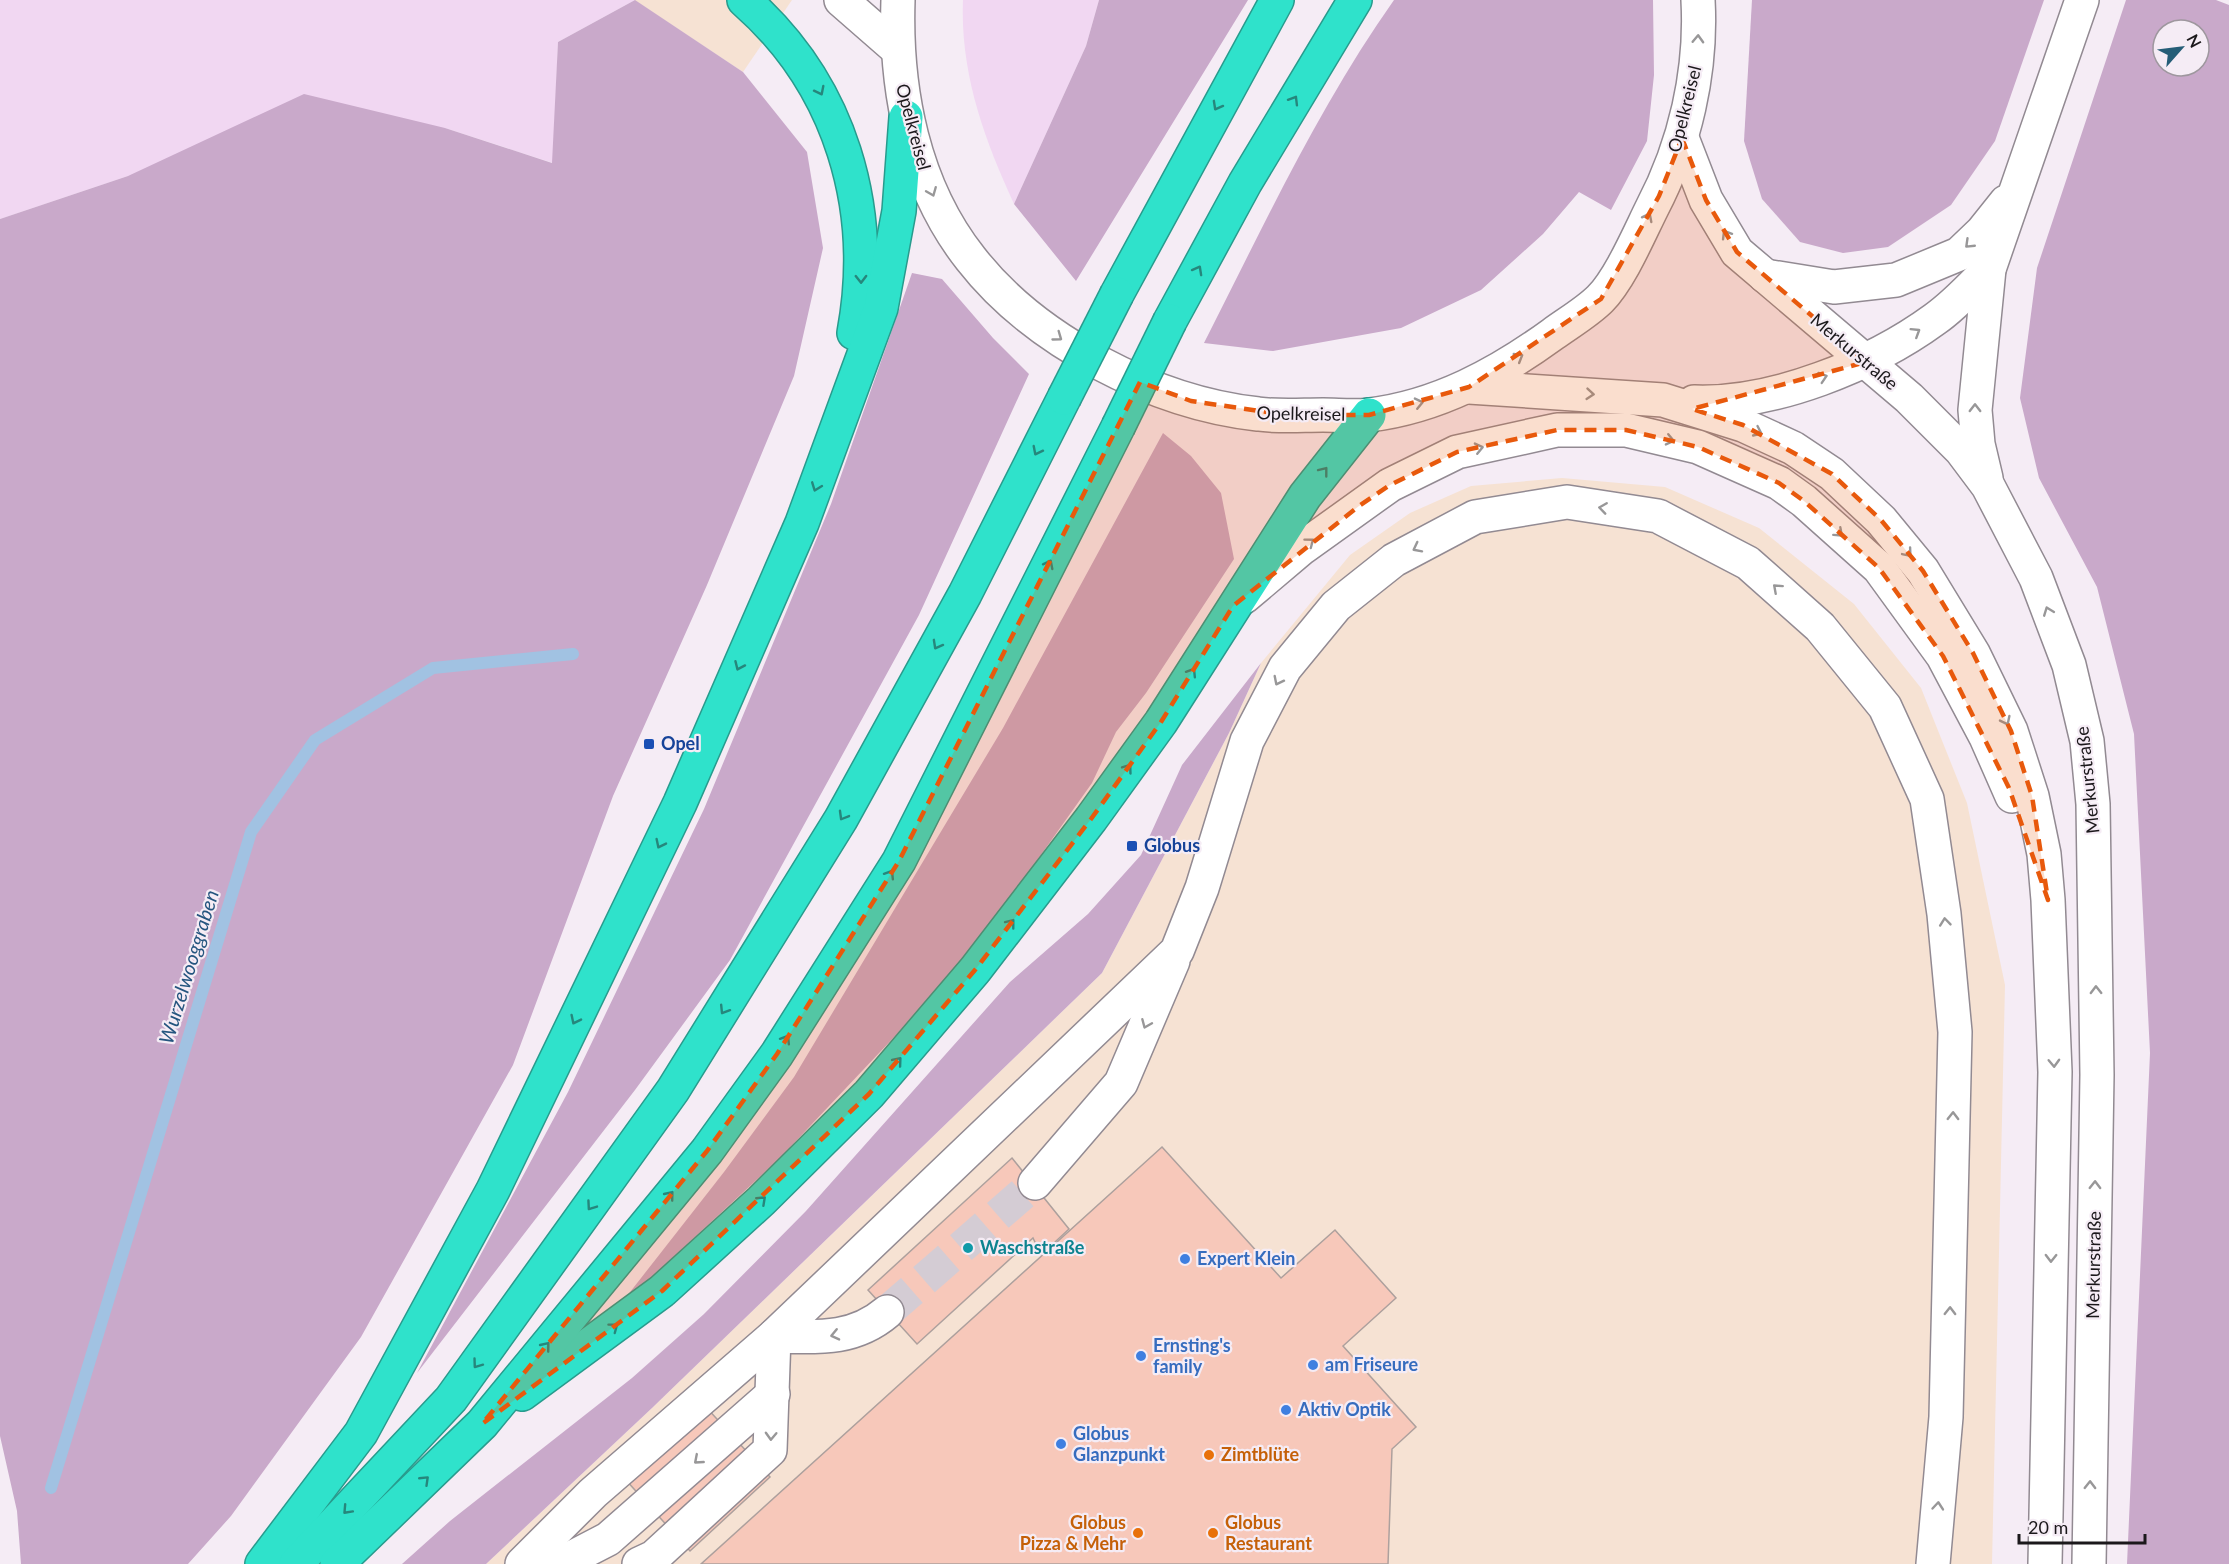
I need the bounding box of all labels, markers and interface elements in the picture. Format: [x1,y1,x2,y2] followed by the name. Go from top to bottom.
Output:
[2151,18,2211,78] north arrow
[2183,31,2206,51] text: N
[1692,34,1705,43] one-way arrow
[1663,63,1705,154] street label: Opelkreisel
[892,81,936,172] street label: Opelkreisel
[813,85,824,96] one-way arrow
[1287,96,1299,106] one-way arrow
[1213,100,1225,110] one-way arrow
[925,186,937,197] one-way arrow
[1640,212,1652,223] one-way arrow
[1722,230,1733,240] one-way arrow
[1965,237,1976,248] one-way arrow
[1191,265,1202,276] one-way arrow
[855,275,867,284] one-way arrow
[1806,308,1903,394] street label: Merkurstraße
[1909,328,1920,339] one-way arrow
[1052,329,1063,340] one-way arrow
[1512,353,1523,364] one-way arrow
[1817,372,1828,384] one-way arrow
[1585,388,1594,401] one-way arrow
[1414,398,1424,411] one-way arrow
[1256,401,1346,425] street label: Opelkreisel
[1969,403,1982,412] one-way arrow
[1751,424,1762,436] one-way arrow
[1665,433,1675,446] one-way arrow
[1474,442,1484,455] one-way arrow
[1033,444,1045,455] one-way arrow
[1317,466,1328,477] one-way arrow
[810,481,823,492] one-way arrow
[1599,502,1608,514] one-way arrow
[1832,526,1843,537] one-way arrow
[1304,539,1315,550] one-way arrow
[1413,540,1424,552] one-way arrow
[1901,546,1912,557] one-way arrow
[1041,559,1053,570] one-way arrow
[1773,584,1783,595] one-way arrow
[2043,606,2055,617] one-way arrow
[933,639,944,649] one-way arrow
[735,660,747,671] one-way arrow
[1184,668,1196,678] one-way arrow
[1274,674,1286,685] one-way arrow
[1998,714,2010,725] one-way arrow
[2070,725,2104,835] street label: Merkurstraße
[661,732,700,754] place label: Opel
[642,737,656,751] marker: Opel
[1121,763,1132,774] one-way arrow
[838,810,850,820] one-way arrow
[1144,834,1200,856] place label: Globus
[655,838,667,849] one-way arrow
[1125,839,1139,853] marker: Globus
[883,870,895,880] one-way arrow
[153,887,223,1047] water label: Wurzelwooggraben
[1939,917,1952,926] one-way arrow
[1004,919,1015,930] one-way arrow
[2090,985,2102,994] one-way arrow
[719,1004,731,1014] one-way arrow
[570,1013,582,1024] one-way arrow
[1141,1018,1153,1029] one-way arrow
[779,1035,791,1045] one-way arrow
[891,1057,902,1068] one-way arrow
[2048,1059,2061,1068] one-way arrow
[1947,1112,1959,1121] one-way arrow
[2089,1180,2101,1189] one-way arrow
[663,1191,674,1202] one-way arrow
[755,1196,766,1207] one-way arrow
[587,1200,598,1211] one-way arrow
[2081,1211,2105,1319] street label: Merkurstraße
[980,1236,1085,1258] place label: Waschstraße
[961,1241,975,1255] marker: Waschstraße
[1197,1247,1296,1269] place label: Expert Klein
[1178,1252,1192,1266] marker: Expert Klein
[2045,1254,2057,1263] one-way arrow
[1943,1307,1956,1316] one-way arrow
[607,1323,618,1334] one-way arrow
[830,1328,840,1341] one-way arrow
[1153,1334,1231,1377] place label: Ernsting's family
[539,1342,550,1353] one-way arrow
[1134,1349,1148,1363] marker: Ernsting's family
[1325,1353,1418,1375] place label: am Friseure
[473,1358,484,1369] one-way arrow
[1306,1358,1320,1372] marker: am Friseure
[1297,1398,1391,1420] place label: Aktiv Optik
[1279,1403,1293,1417] marker: Aktiv Optik
[1073,1422,1165,1465] place label: Globus Glanzpunkt
[765,1432,778,1441] one-way arrow
[1054,1437,1068,1451] marker: Globus Glanzpunkt
[1221,1443,1300,1465] place label: Zimtblüte
[1202,1448,1216,1462] marker: Zimtblüte
[693,1453,704,1464] one-way arrow
[417,1476,428,1487] one-way arrow
[2084,1480,2096,1489] one-way arrow
[1931,1501,1944,1510] one-way arrow
[343,1503,354,1513] one-way arrow
[2019,1507,2145,1545] scale bar
[1020,1511,1126,1554] place label: Globus Pizza & Mehr
[1225,1511,1312,1554] place label: Globus Restaurant
[2028,1516,2068,1538] text: 20 m
[1131,1526,1145,1540] marker: Globus Pizza & Mehr
[1206,1526,1220,1540] marker: Globus Restaurant

